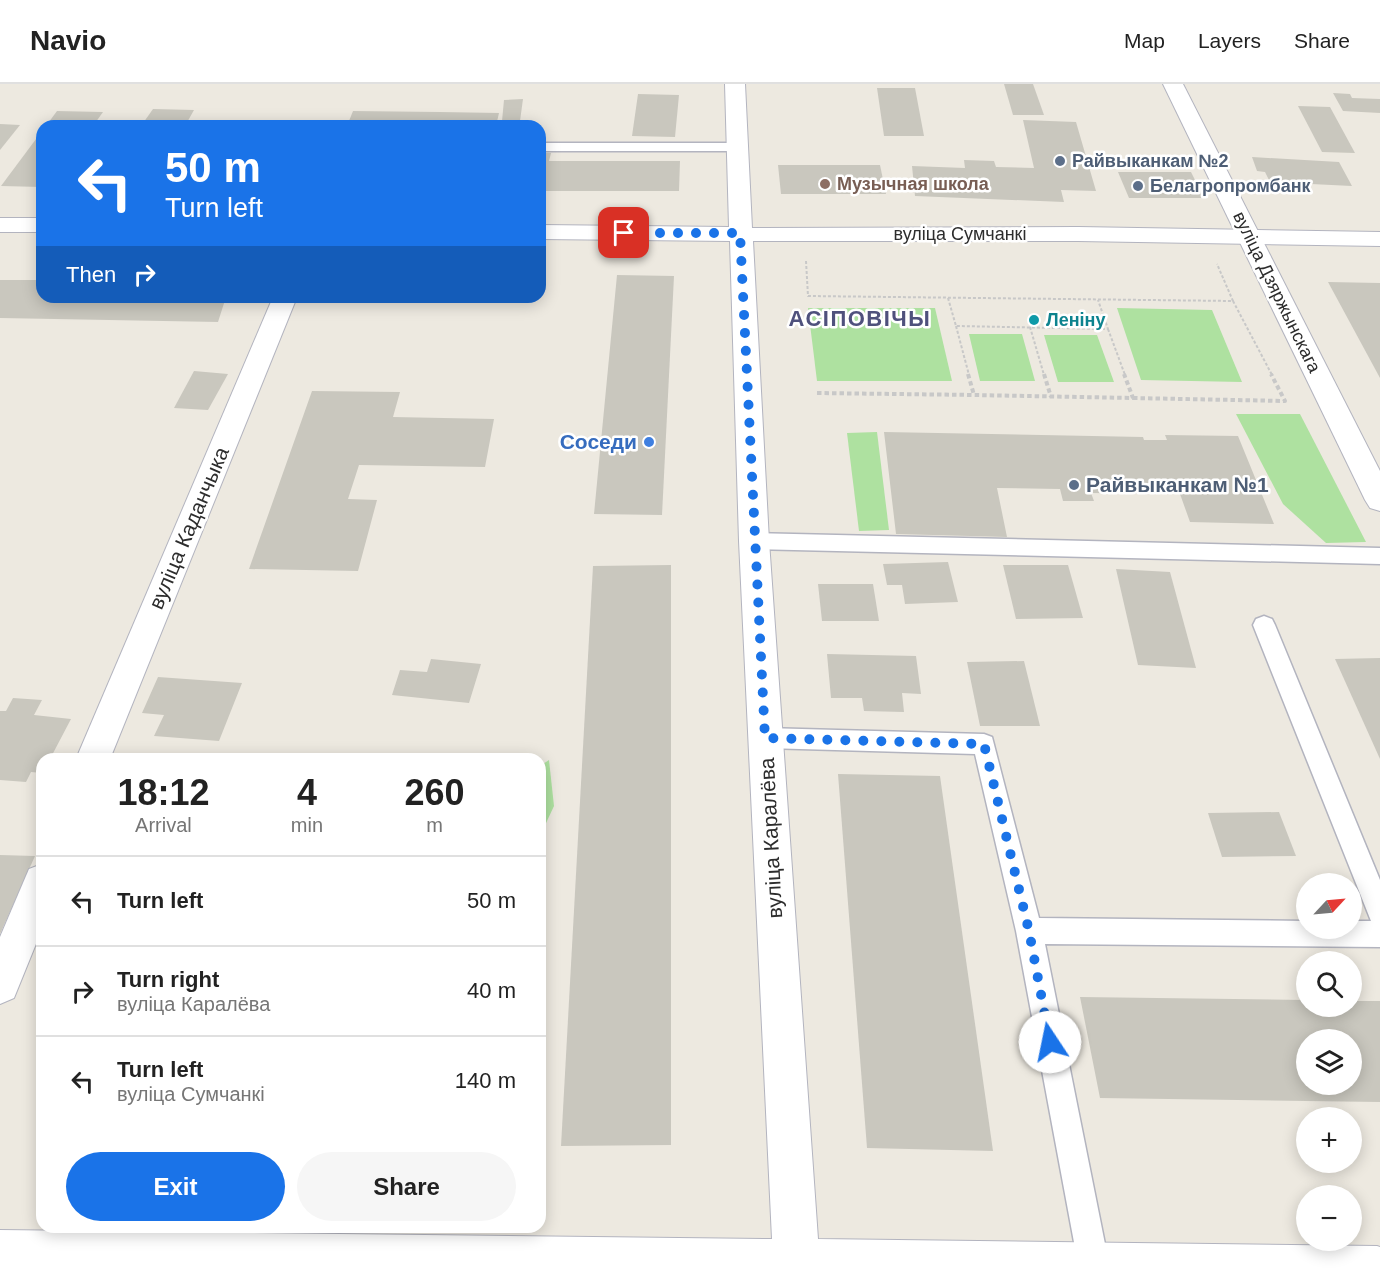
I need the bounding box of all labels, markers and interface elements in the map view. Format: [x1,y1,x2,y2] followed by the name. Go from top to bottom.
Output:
[30,25,106,56] text: Navio
[1124,29,1165,52] text: Map
[1198,29,1261,52] text: Layers
[1294,29,1350,52] text: Share
[66,144,144,222] icon: left
[165,144,261,191] text: 50 m
[1072,151,1229,171] place label: Райвыканкам №2
[1053,154,1067,168] marker: Райвыканкам №2
[837,174,990,194] place label: Музычная школа
[1150,176,1312,196] place label: Белагропромбанк
[818,177,832,191] marker: Музычная школа
[1131,179,1145,193] marker: Белагропромбанк
[165,193,263,223] text: Turn left
[598,207,649,258] pin
[1229,208,1325,377] street label: вуліца Дзяржынскага
[607,216,640,249] icon: arrive
[894,224,1026,244] street label: вуліца Сумчанкі
[128,258,161,291] icon: right
[66,262,116,287] text: Then
[789,306,931,331] district label: АСІПОВІЧЫ
[1046,310,1105,330] place label: Леніну
[1027,313,1041,327] marker: Леніну
[560,430,637,453] place label: Соседи
[642,435,656,449] marker: Соседи
[144,443,233,612] street label: вуліца Каданчыка
[1086,473,1269,496] place label: Райвыканкам №1
[1067,478,1081,492] marker: Райвыканкам №1
[755,757,786,919] street label: вуліца Каралёва
[117,772,209,813] text: 18:12
[297,772,317,813] text: 4
[404,772,465,813] text: 260
[135,814,192,836] text: Arrival
[291,814,323,836] text: min
[426,814,443,836] text: m
[1296,873,1362,939] north arrow
[1296,873,1362,1251] map controls
[66,885,99,918] icon: left
[117,888,203,913] text: Turn left
[467,888,516,913] text: 50 m
[1296,951,1362,1017] button: search
[117,967,219,992] text: Turn right
[66,975,99,1008] icon: right
[467,978,516,1003] text: 40 m
[117,993,270,1015] text: вуліца Каралёва
[1018,1010,1082,1074] position arrow
[1296,1029,1362,1095] button: layers
[117,1057,203,1082] text: Turn left
[66,1065,99,1098] icon: left
[455,1068,516,1093] text: 140 m
[117,1083,265,1105] text: вуліца Сумчанкі
[1296,1107,1362,1173] button: +
[66,1152,285,1221] button: Exit
[297,1152,516,1221] button: Share
[1296,1185,1362,1251] button: −

